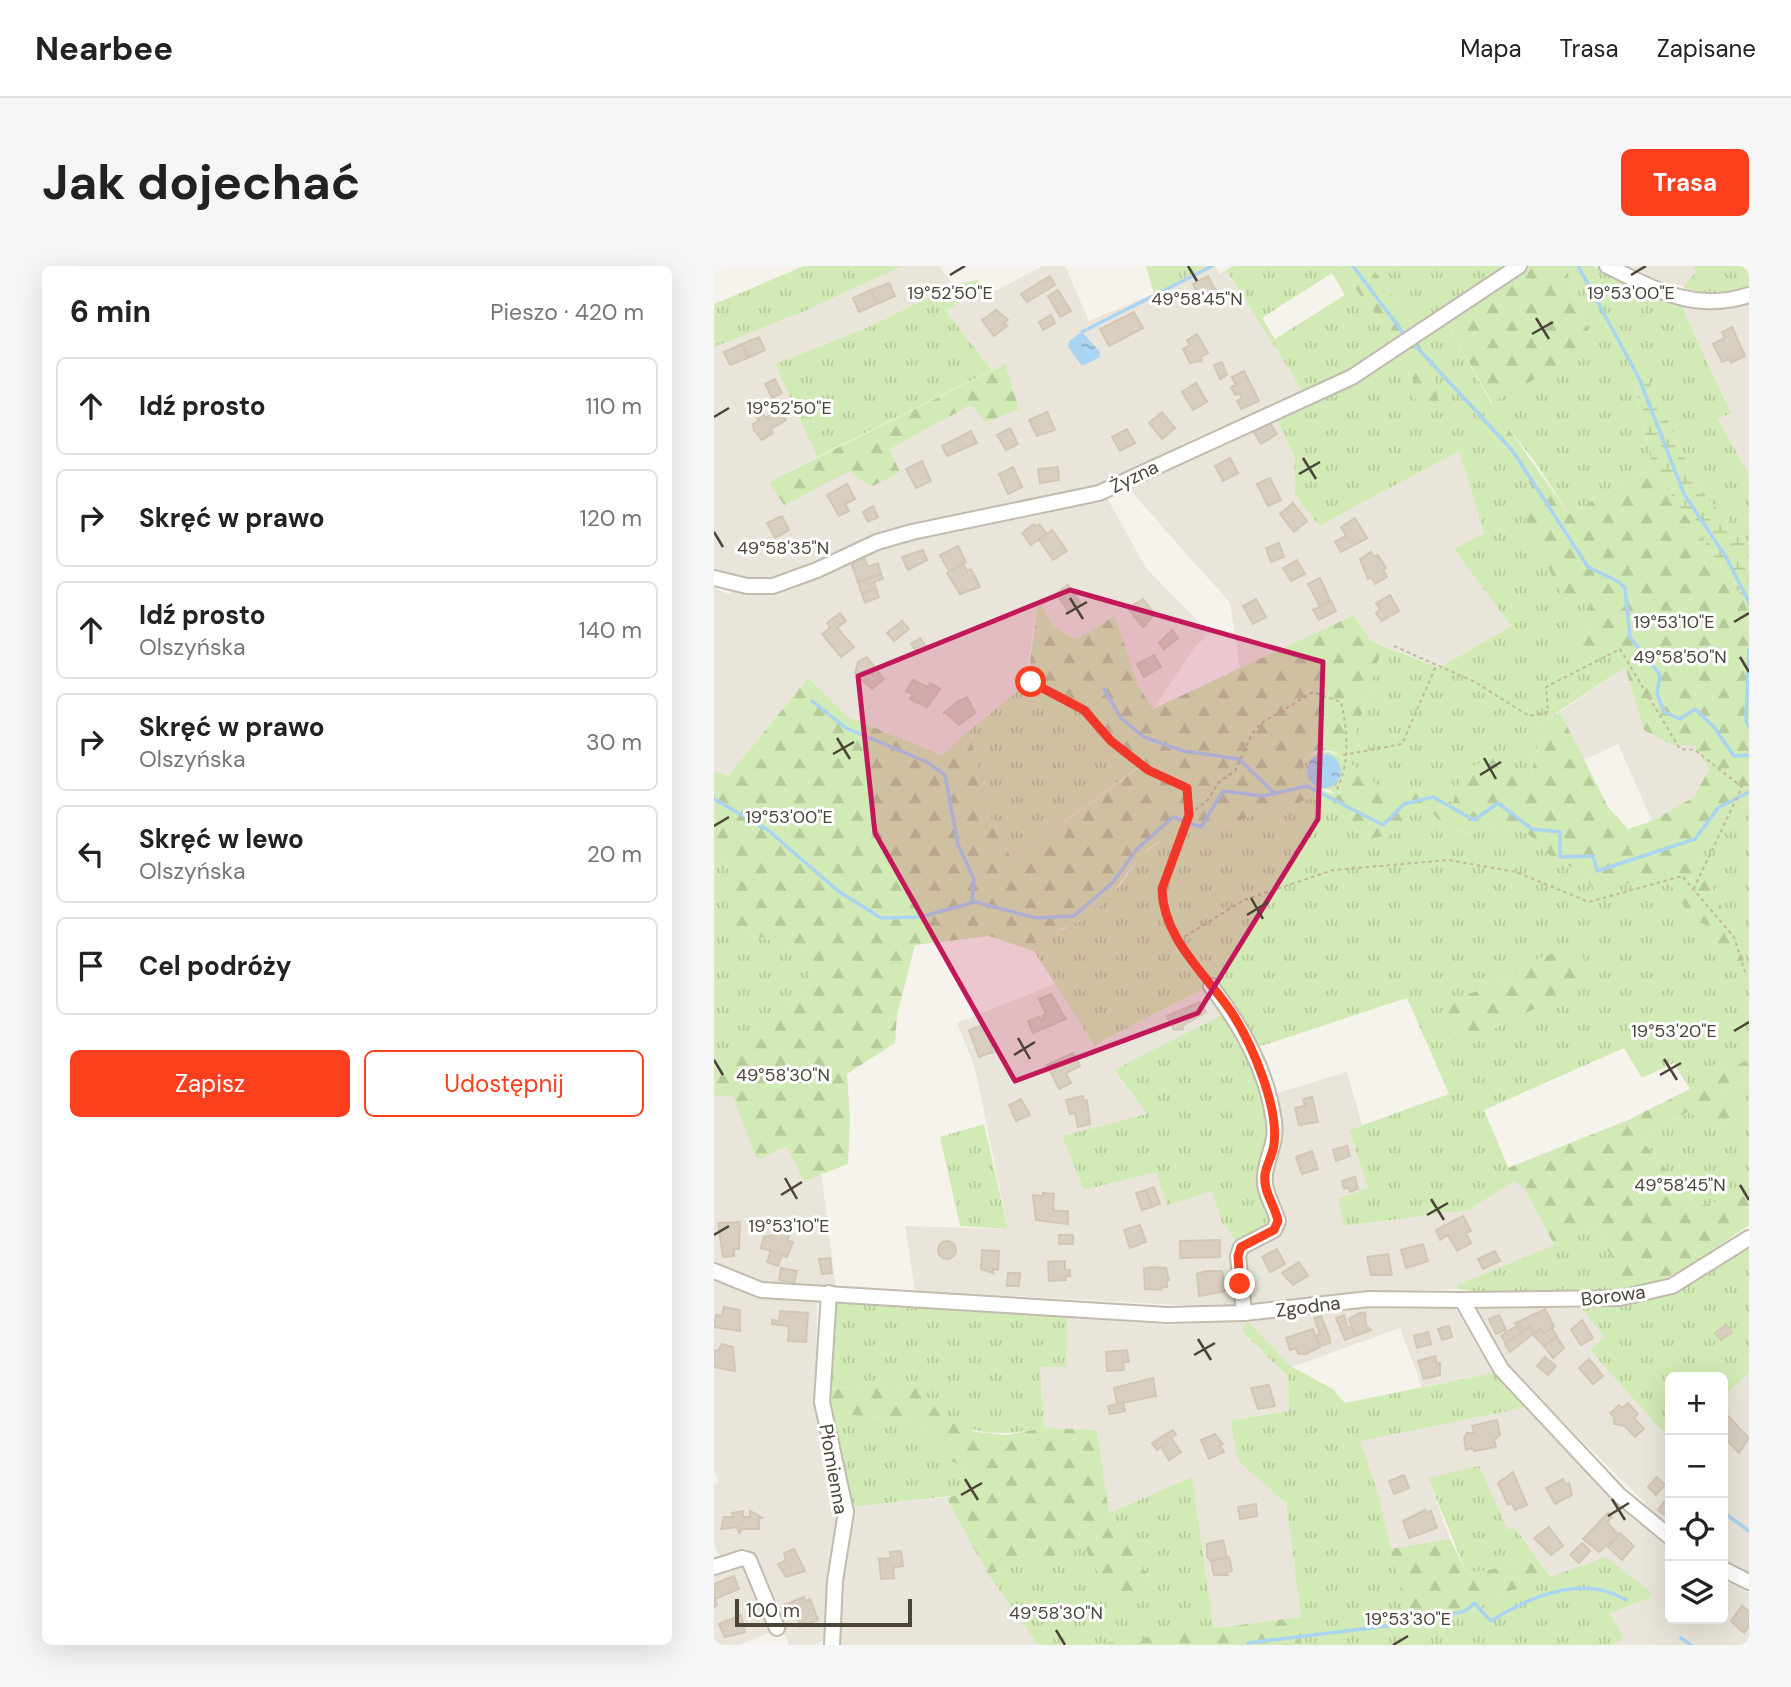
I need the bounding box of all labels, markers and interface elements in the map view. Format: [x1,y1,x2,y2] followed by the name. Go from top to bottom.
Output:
[35,27,173,70] text: Nearbee
[1460,33,1522,64] text: Mapa
[1560,33,1619,64] text: Trasa
[1657,33,1756,64] text: Zapisane
[1621,149,1749,216] button: Trasa
[42,150,360,214] text: Jak dojechać
[907,281,993,305] text: 19°52'50"E
[1587,281,1675,305] text: 19°53'00"E
[1151,287,1243,311] text: 49°58'45"N
[70,292,151,331] text: 6 min
[490,297,644,327] text: Pieszo · 420 m
[72,387,110,425] icon: ahead
[139,389,266,423] text: Idź prosto
[585,391,642,421] text: 110 m
[746,396,832,420] text: 19°52'50"E
[1106,454,1163,499] street label: Żyzna
[72,499,110,537] icon: right
[139,501,325,535] text: Skręć w prawo
[579,503,642,533] text: 120 m
[737,536,829,560] text: 49°58'35"N
[139,598,266,632] text: Idź prosto
[1634,610,1714,634] text: 19°53'10"E
[72,611,110,649] icon: ahead
[579,615,642,645] text: 140 m
[139,632,246,662] text: Olszyńska
[1633,645,1727,669] text: 49°58'50"N
[1015,666,1046,697] route start
[139,710,325,744] text: Skręć w prawo
[72,723,110,761] icon: right
[586,727,642,757] text: 30 m
[139,744,246,774] text: Olszyńska
[745,805,833,829] text: 19°53'00"E
[139,822,304,856] text: Skręć w lewo
[72,835,110,873] icon: left
[587,839,642,869] text: 20 m
[139,856,246,886] text: Olszyńska
[72,947,110,985] icon: arrive
[139,949,292,983] text: Cel podróży
[1631,1019,1717,1043] text: 19°53'20"E
[70,1050,350,1117] button: Zapisz
[364,1050,644,1117] button: Udostępnij
[736,1063,830,1087] text: 49°58'30"N
[1634,1173,1726,1197] text: 49°58'45"N
[749,1214,829,1238] text: 19°53'10"E
[1224,1268,1255,1299] route end
[1579,1279,1647,1312] street label: Borowa
[1274,1290,1342,1323] street label: Zgodna
[1665,1372,1728,1624] map controls
[1665,1372,1728,1435] button: +
[813,1422,854,1516] street label: Płomienna
[1665,1435,1728,1498] button: −
[1665,1498,1728,1561] button: locate
[1665,1561,1728,1624] button: layers
[735,1596,912,1628] scale bar
[746,1598,800,1623] text: 100 m
[1009,1601,1103,1625] text: 49°58'30"N
[1365,1607,1451,1631] text: 19°53'30"E

